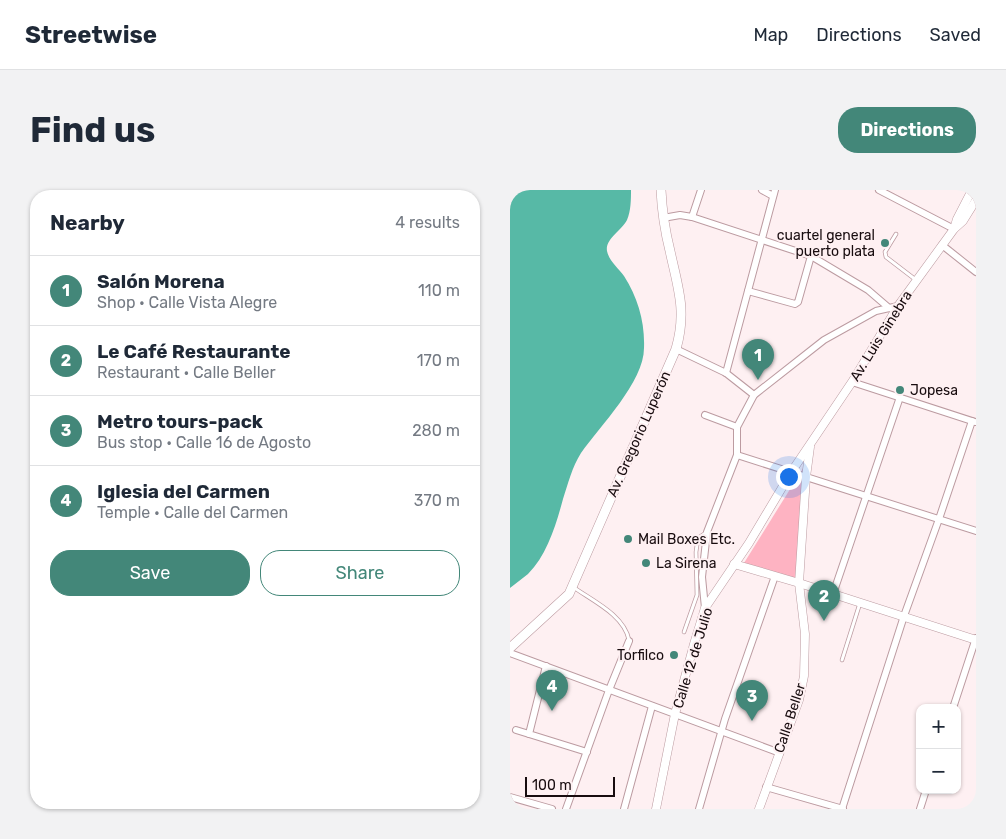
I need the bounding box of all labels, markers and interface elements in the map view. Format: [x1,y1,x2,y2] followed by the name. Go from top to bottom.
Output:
[25,21,157,49] text: Streetwise
[753,24,788,46] text: Map
[816,24,902,46] text: Directions
[930,24,981,46] text: Saved
[838,107,976,153] button: Directions
[30,109,155,151] text: Find us
[50,210,125,235] text: Nearby
[395,213,460,232] text: 4 results
[777,227,875,260] place label: cuartel general puerto plata
[879,237,891,249] marker: cuartel general puerto plata
[97,270,225,293] text: Salón Morena
[62,281,70,300] text: 1
[418,281,460,300] text: 110 m
[846,288,916,384] street label: Av. Luis Ginebra
[97,293,277,312] text: Shop · Calle Vista Alegre
[742,339,774,380] pin: 1
[97,340,291,363] text: Le Café Restaurante
[61,351,71,370] text: 2
[417,351,460,370] text: 170 m
[97,363,276,382] text: Restaurant · Calle Beller
[604,368,674,500] street label: Av. Gregorio Luperón
[910,382,958,399] place label: Jopesa
[894,384,906,396] marker: Jopesa
[97,410,263,433] text: Metro tours-pack
[61,421,71,440] text: 3
[412,421,460,440] text: 280 m
[97,433,311,452] text: Bus stop · Calle 16 de Agosto
[776,464,802,490] your location
[97,480,270,503] text: Iglesia del Carmen
[61,491,71,510] text: 4
[414,491,460,510] text: 370 m
[97,503,288,522] text: Temple · Calle del Carmen
[638,531,735,548] place label: Mail Boxes Etc.
[622,533,634,545] marker: Mail Boxes Etc.
[50,550,250,596] button: Save
[260,550,460,596] button: Share
[656,555,716,572] place label: La Sirena
[640,557,652,569] marker: La Sirena
[808,580,840,621] pin: 2
[670,606,716,710] street label: Calle 12 de Julio
[617,647,664,664] place label: Torfilco
[668,649,680,661] marker: Torfilco
[536,670,568,711] pin: 4
[736,680,768,721] pin: 3
[771,680,809,755] street label: Calle Beller
[916,704,961,794] map controls
[916,704,961,749] button: +
[916,749,961,794] button: −
[525,774,615,797] scale bar
[532,777,572,794] text: 100 m

